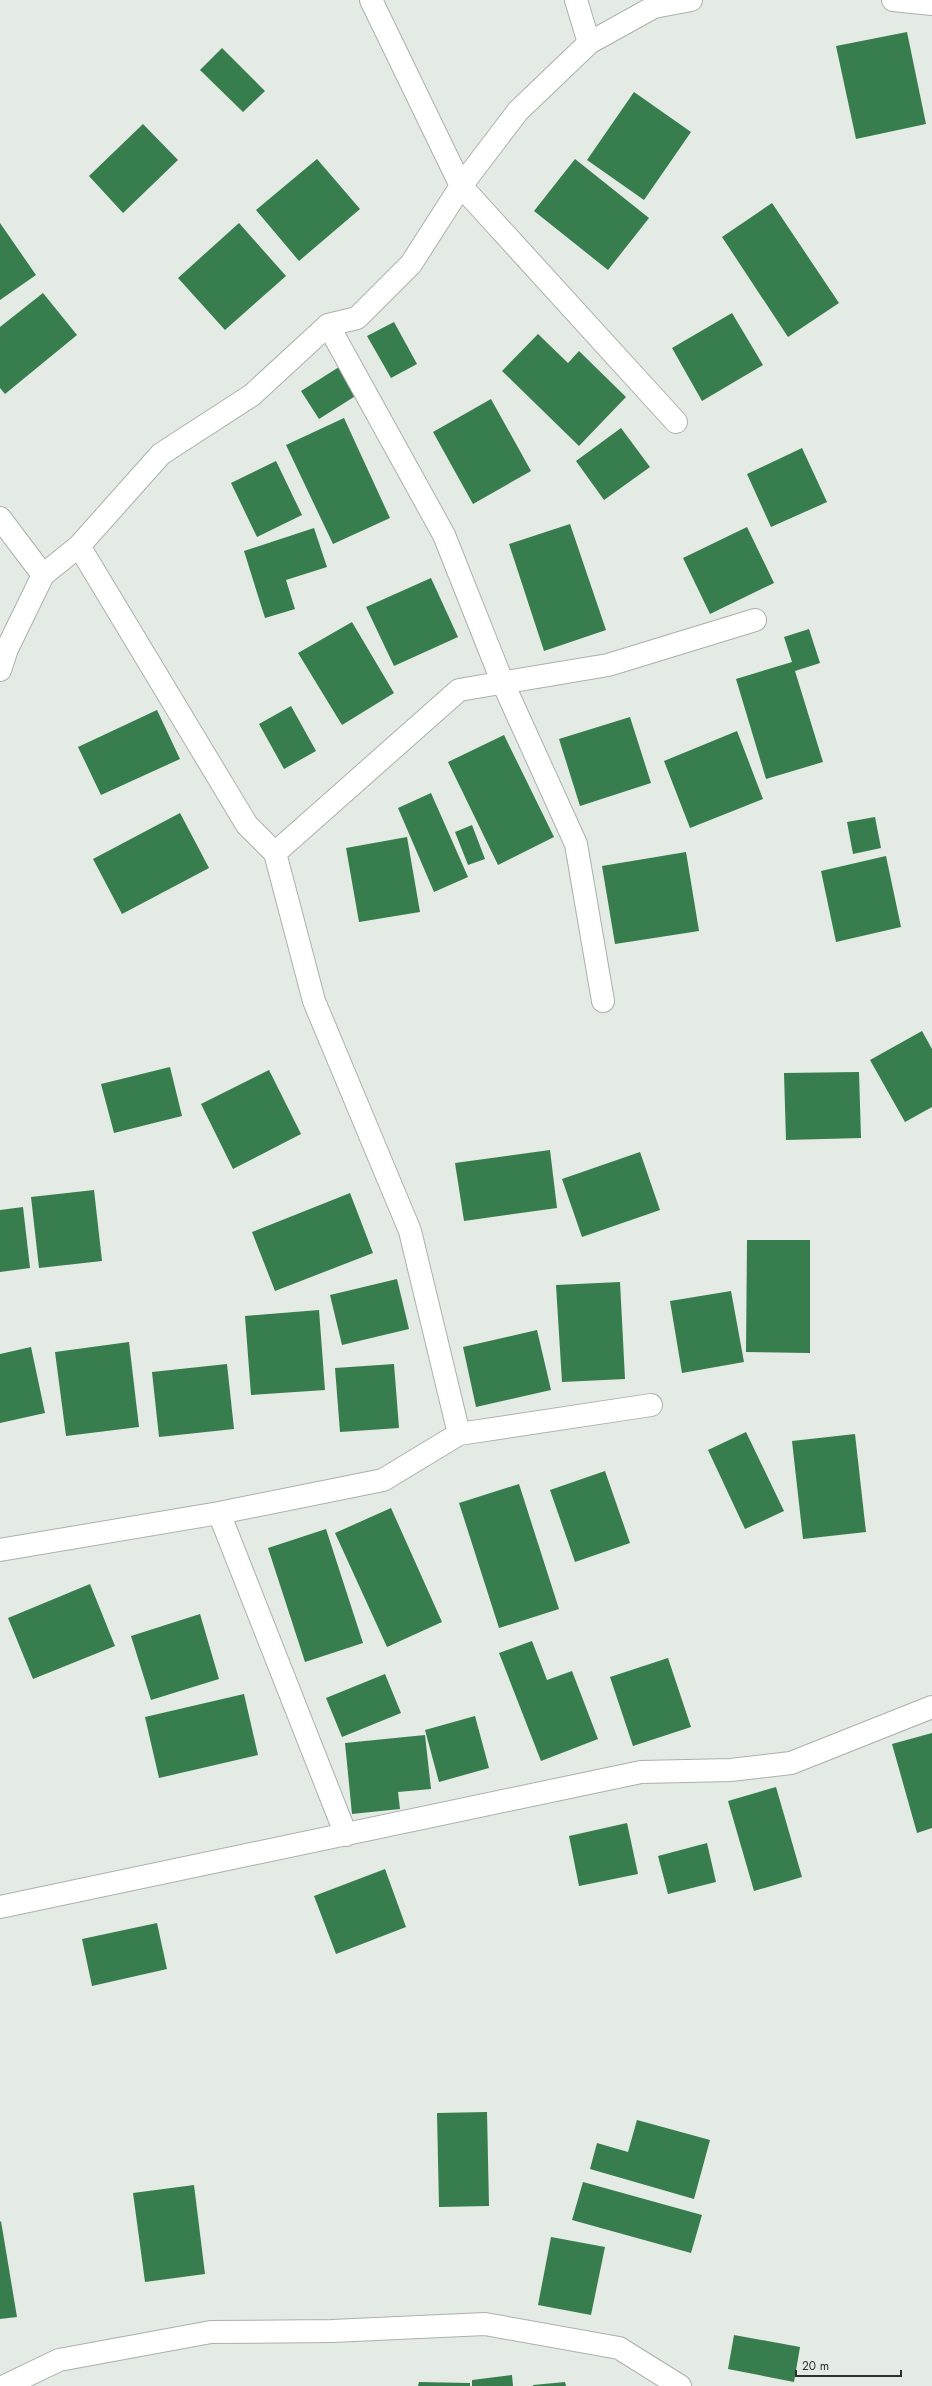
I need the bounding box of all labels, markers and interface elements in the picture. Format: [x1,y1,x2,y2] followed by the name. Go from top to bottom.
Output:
[796,2352,901,2378] scale bar
[802,2357,829,2375] text: 20 m

